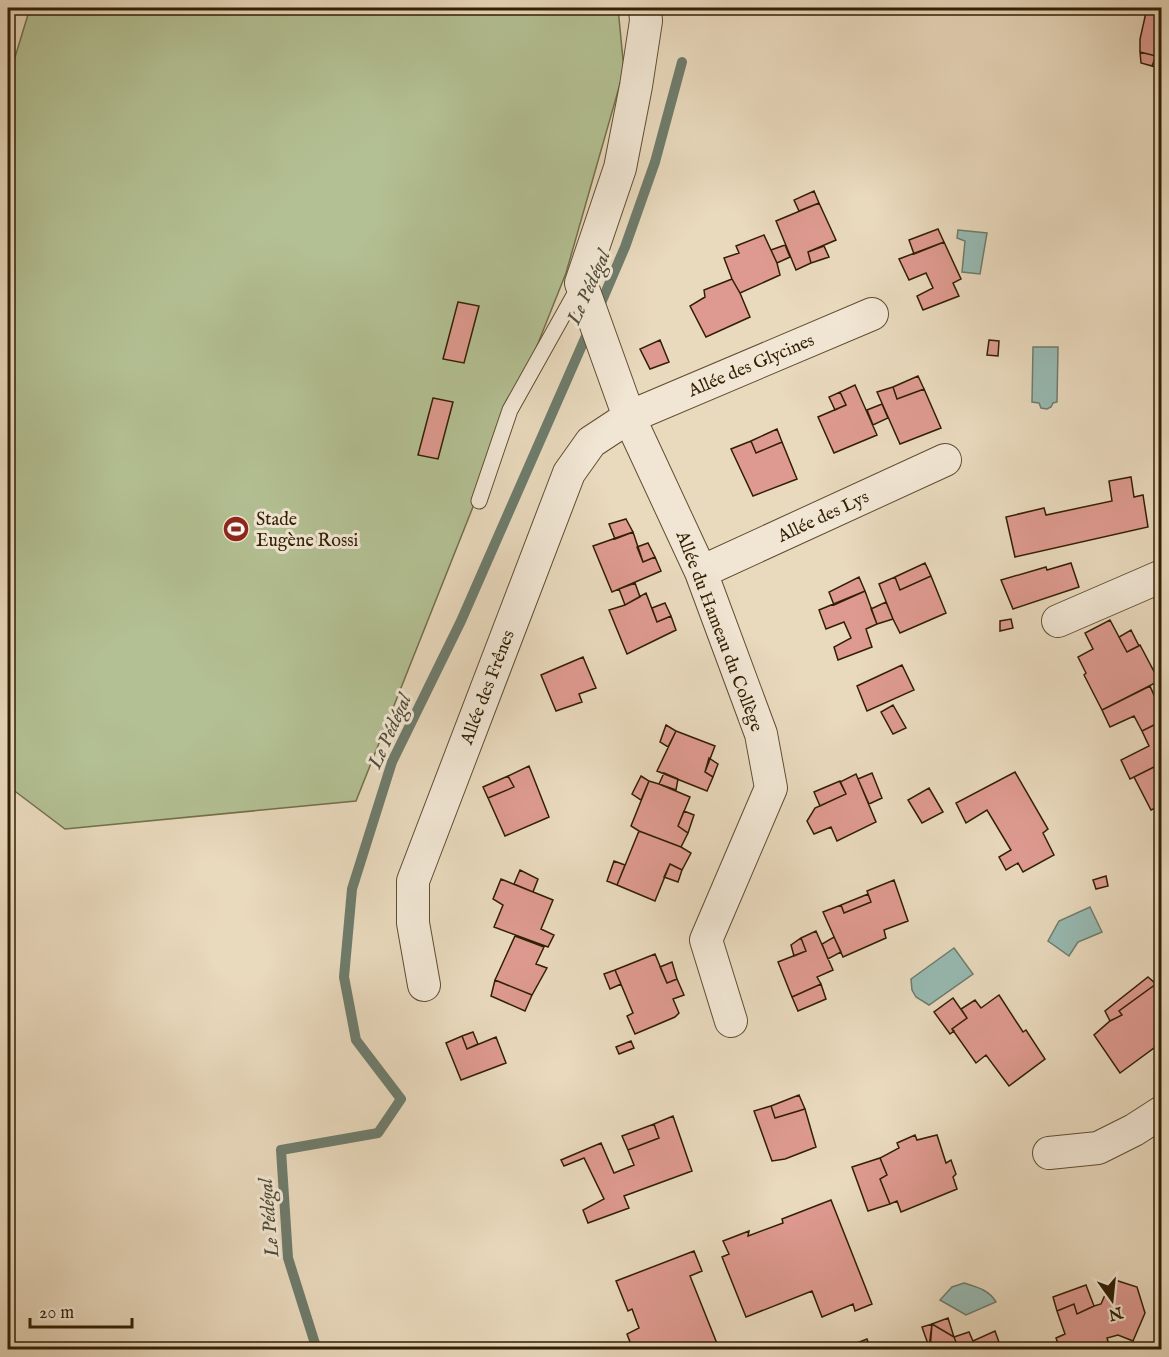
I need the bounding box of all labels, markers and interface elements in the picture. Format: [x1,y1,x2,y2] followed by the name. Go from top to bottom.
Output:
[561,244,619,330] water label: Le Pédégal
[684,329,818,404] street label: Allée des Glycines
[773,486,873,549] street label: Allée des Lys
[256,509,359,553] place label: Stade Eugène Rossi
[221,514,251,544] sports icon: Stade Eugène Rossi
[669,527,768,735] street label: Allée du Hameau du Collège
[456,627,521,749] street label: Allée des Frênes
[362,688,420,774] water label: Le Pédégal
[253,1175,286,1259] water label: Le Pédégal
[1082,1270,1142,1330] north arrow
[30,1291,132,1329] scale bar
[1106,1301,1126,1324] text: N
[39,1302,74,1325] text: 20 m

